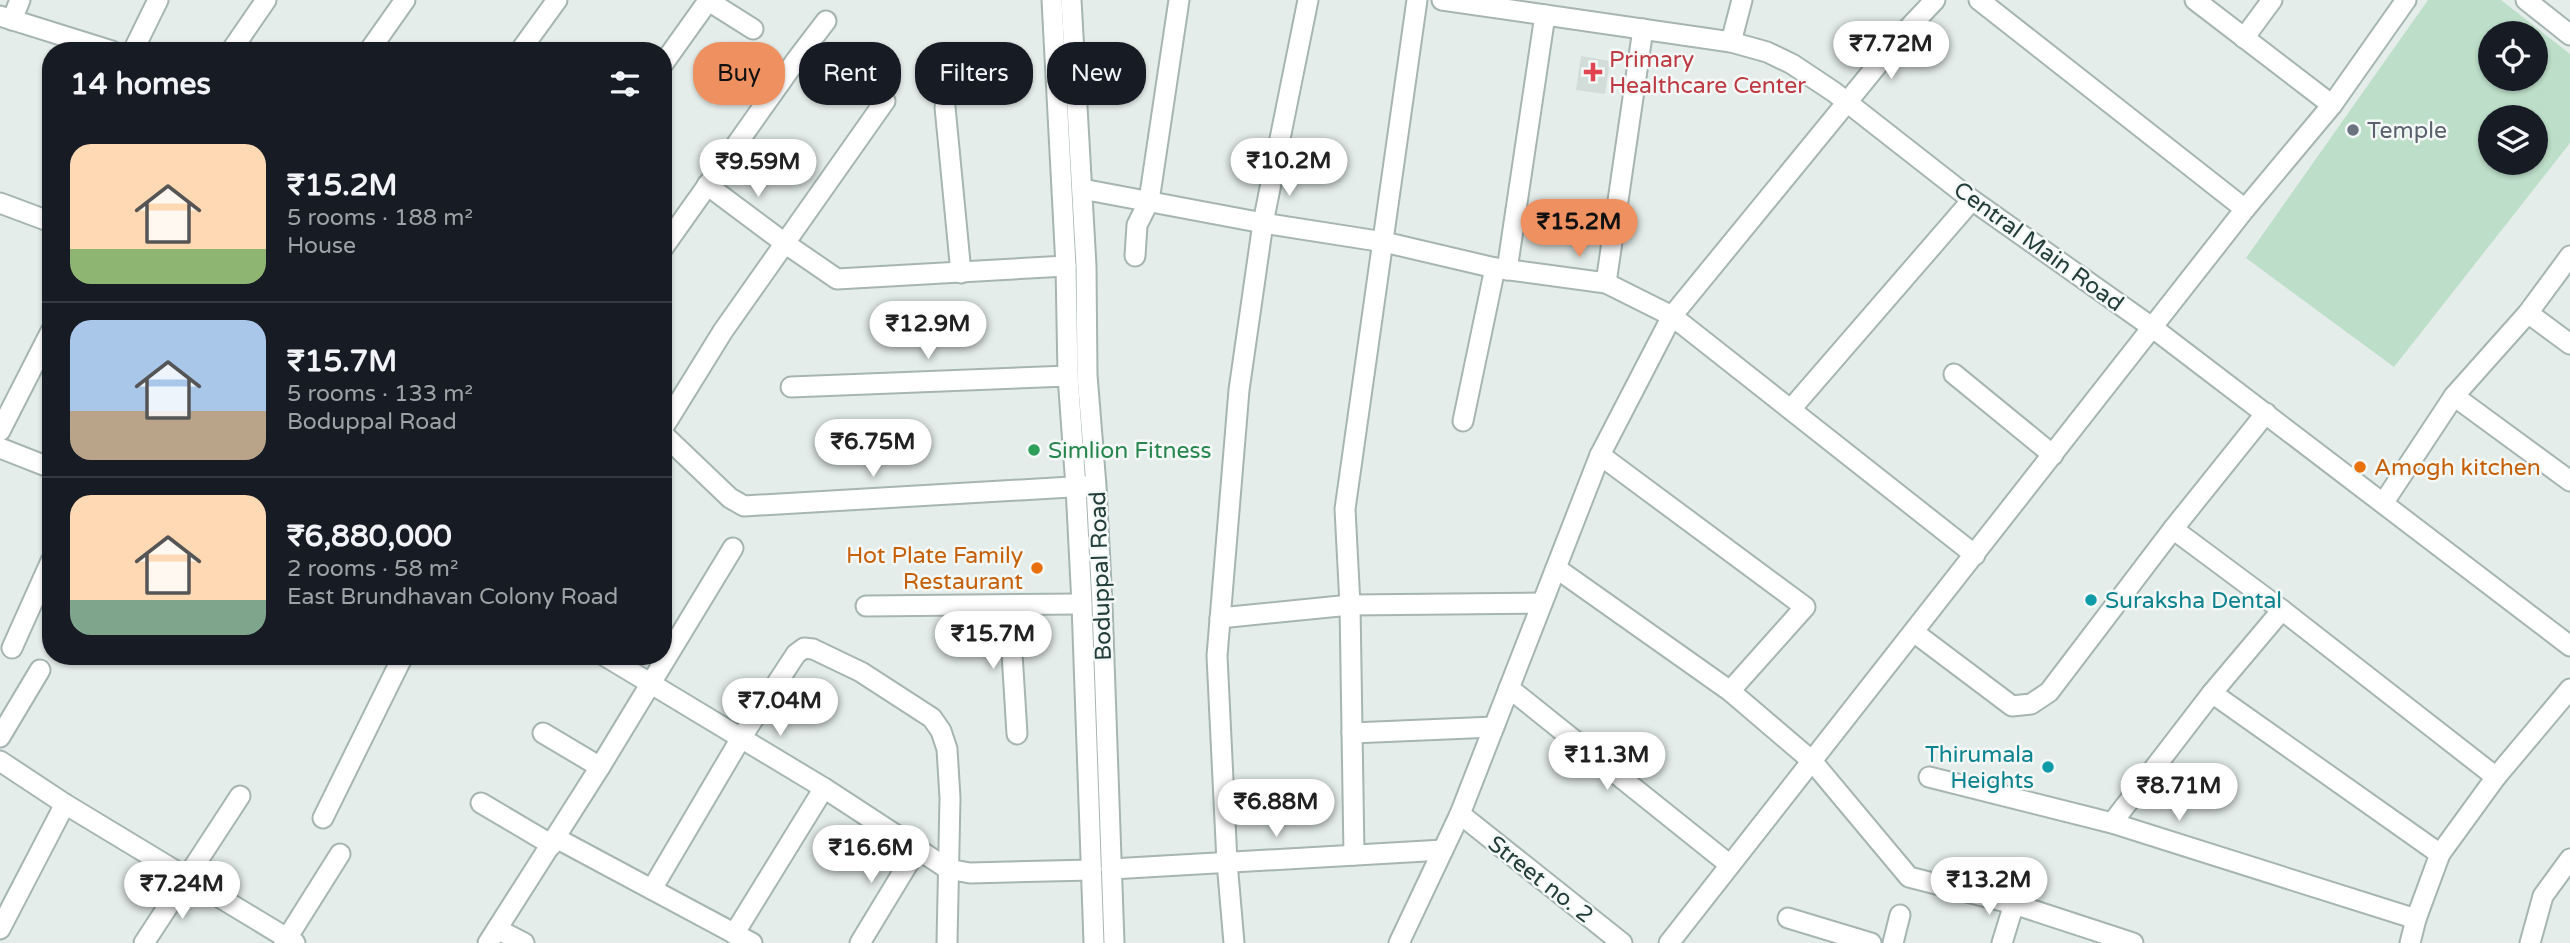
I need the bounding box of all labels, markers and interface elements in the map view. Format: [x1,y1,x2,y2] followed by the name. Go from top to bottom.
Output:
[2478,21,2548,175] map controls
[2478,21,2548,91] button: locate
[1834,22,1948,81] pin: ₹7.72M
[1849,30,1933,58] text: ₹7.72M
[693,42,785,105] chip: Buy
[799,42,901,105] chip: Rent
[915,42,1033,105] chip: Filters
[1047,42,1146,105] chip: New
[1609,46,1806,100] place label: Primary Healthcare Center
[1583,62,1603,82] marker: Primary Healthcare Center
[606,65,644,103] icon: filters
[70,66,211,103] text: 14 homes
[2478,105,2548,175] button: layers
[2367,117,2447,145] place label: Temple
[2345,122,2361,138] marker: Temple
[1232,138,1346,198] pin: ₹10.2M
[701,140,815,199] pin: ₹9.59M
[1247,147,1332,175] text: ₹10.2M
[716,148,801,176] text: ₹9.59M
[287,167,398,204] text: ₹15.2M
[126,172,210,256] icon: home
[1948,176,2129,318] street label: Central Main Road
[1522,200,1636,259] pin: ₹15.2M
[287,204,473,232] text: 5 rooms · 188 m²
[1537,208,1621,236] text: ₹15.2M
[287,232,356,260] text: House
[871,302,985,361] pin: ₹12.9M
[886,310,971,338] text: ₹12.9M
[287,343,397,380] text: ₹15.7M
[126,348,210,432] icon: home
[287,380,473,408] text: 5 rooms · 133 m²
[287,408,457,436] text: Boduppal Road
[816,420,930,479] pin: ₹6.75M
[831,428,915,456] text: ₹6.75M
[1048,437,1212,465] place label: Simlion Fitness
[1026,442,1042,458] marker: Simlion Fitness
[2374,454,2541,482] place label: Amogh kitchen
[2352,459,2368,475] marker: Amogh kitchen
[1084,491,1118,661] street label: Boduppal Road
[287,518,452,555] text: ₹6,880,000
[126,523,210,607] icon: home
[846,542,1023,596] place label: Hot Plate Family Restaurant
[287,555,458,583] text: 2 rooms · 58 m²
[1029,560,1045,576] marker: Hot Plate Family Restaurant
[287,583,618,611] text: East Brundhavan Colony Road
[2105,587,2282,615] place label: Suraksha Dental
[2083,592,2099,608] marker: Suraksha Dental
[936,612,1050,671] pin: ₹15.7M
[951,620,1035,648] text: ₹15.7M
[723,678,837,738] pin: ₹7.04M
[738,687,822,715] text: ₹7.04M
[1550,732,1664,792] pin: ₹11.3M
[1565,741,1650,769] text: ₹11.3M
[1925,741,2034,795] place label: Thirumala Heights
[2040,759,2056,775] marker: Thirumala Heights
[2122,764,2236,823] pin: ₹8.71M
[2137,772,2221,800] text: ₹8.71M
[1219,780,1333,839] pin: ₹6.88M
[1234,788,1318,816] text: ₹6.88M
[814,826,928,885] pin: ₹16.6M
[1482,830,1599,930] street label: Street no. 2
[829,834,914,862] text: ₹16.6M
[1932,858,2046,917] pin: ₹13.2M
[125,862,239,921] pin: ₹7.24M
[1947,866,2032,894] text: ₹13.2M
[140,870,224,898] text: ₹7.24M

